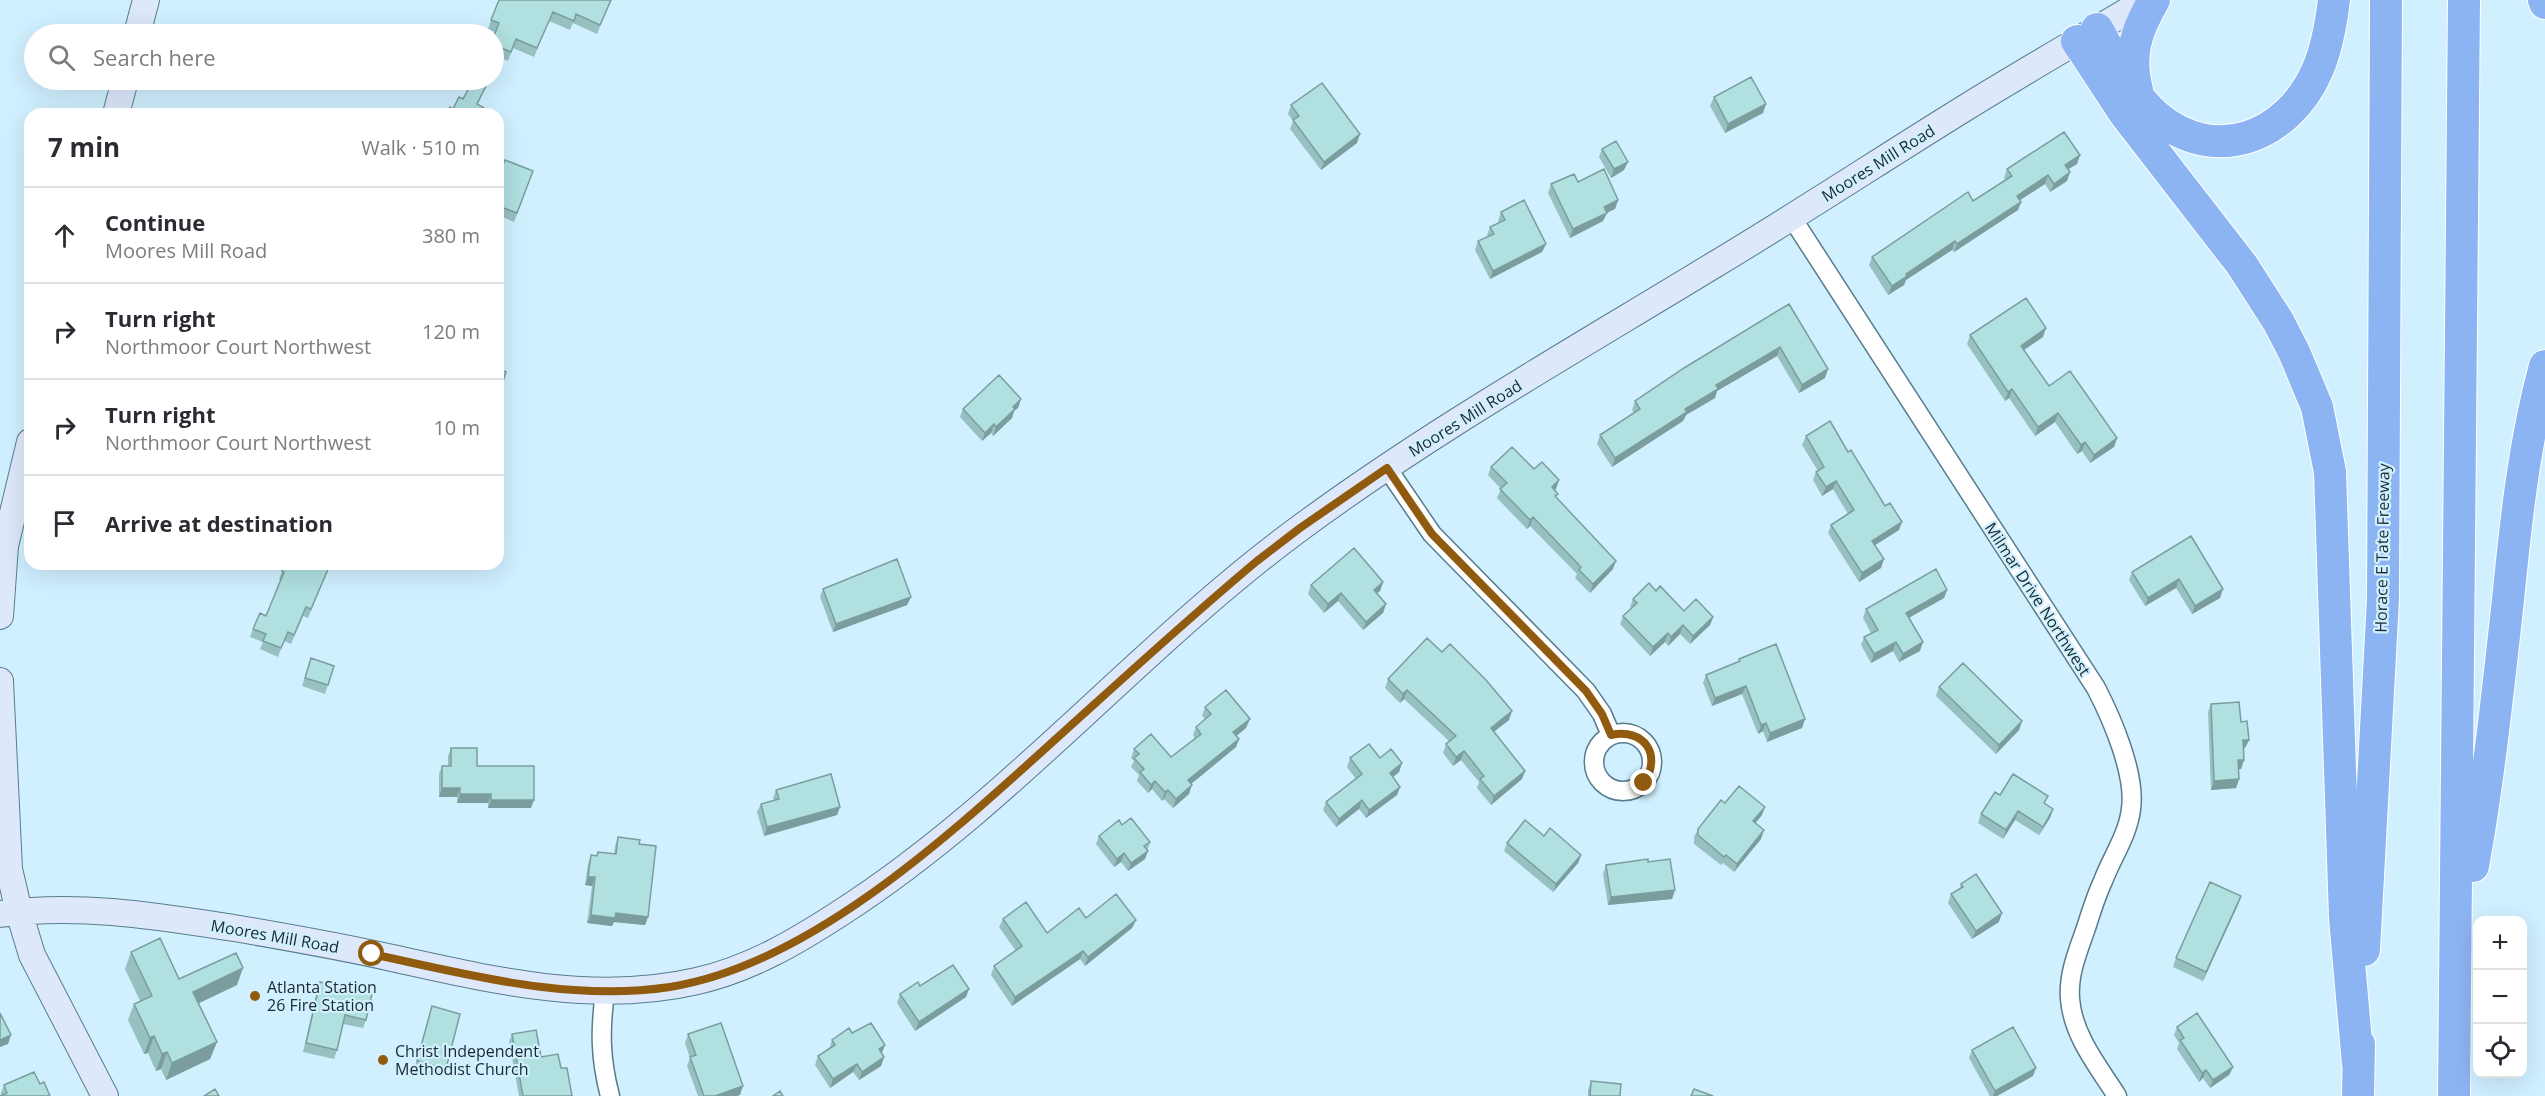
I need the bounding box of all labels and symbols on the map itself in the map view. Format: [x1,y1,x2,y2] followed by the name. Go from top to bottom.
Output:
[1817,119,1939,207] street label: Moores Mill Road
[1404,374,1526,462] street label: Moores Mill Road
[2370,462,2394,633] street label: Horace E Tate Freeway
[1980,518,2096,680] street label: Milmar Drive Northwest
[1630,769,1656,795] route end
[209,914,341,958] street label: Moores Mill Road
[358,940,384,966] route start
[267,976,377,1016] place label: Atlanta Station 26 Fire Station
[248,989,262,1003] marker: Atlanta Station 26 Fire Station
[395,1040,539,1080] place label: Christ Independent Methodist Church
[376,1053,390,1067] marker: Christ Independent Methodist Church

